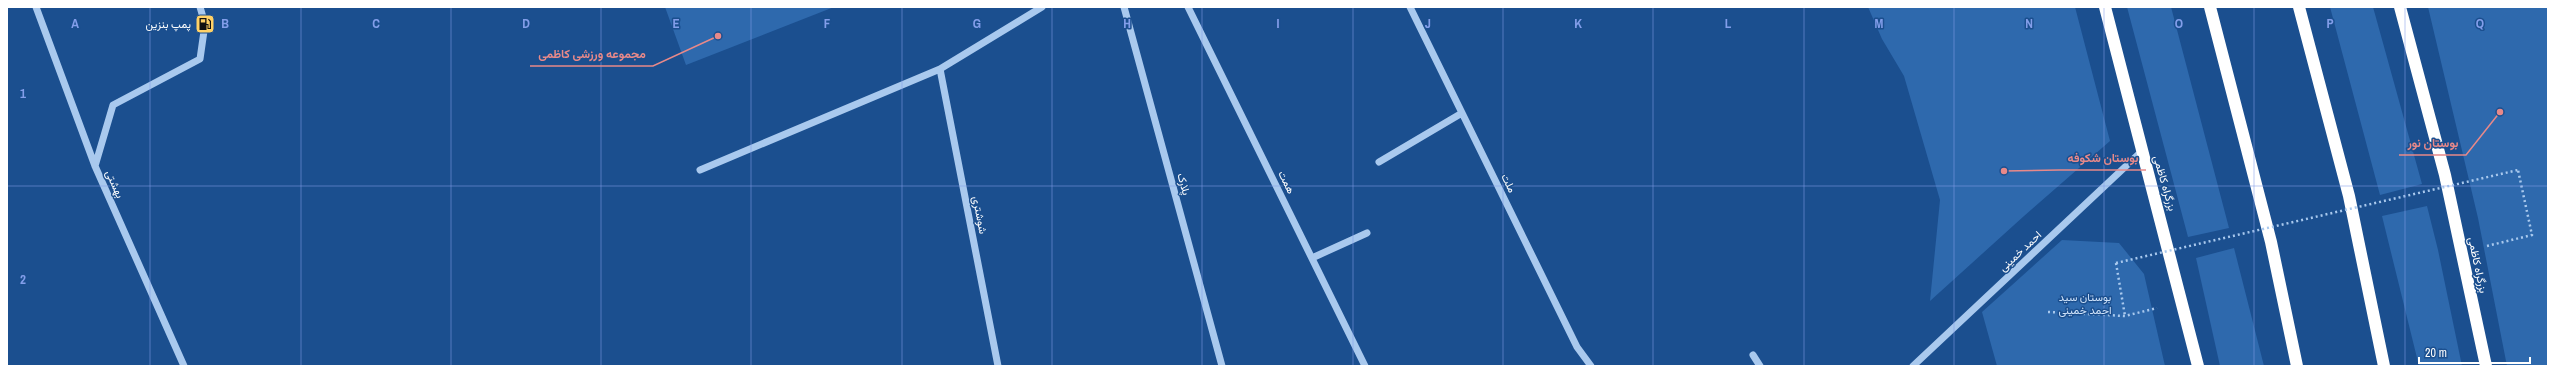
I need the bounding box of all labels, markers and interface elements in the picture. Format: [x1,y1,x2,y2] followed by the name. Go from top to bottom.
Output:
[194,13,216,35] fuel station icon: پمپ بنزین
[71,15,79,32] text: A
[221,15,229,32] text: B
[372,15,380,32] text: C
[522,15,530,32] text: D
[672,15,680,32] text: E
[824,15,831,32] text: F
[973,15,981,32] text: G
[1123,15,1131,32] text: H
[1277,15,1280,32] text: I
[1425,15,1431,32] text: J
[1574,15,1582,32] text: K
[1725,15,1732,32] text: L
[1875,15,1884,32] text: M
[2025,15,2033,32] text: N
[2175,15,2183,32] text: O
[2326,15,2334,32] text: P
[2476,15,2484,32] text: Q
[146,17,191,32] place label: پمپ بنزین
[530,42,653,66] callout: مجموعه ورزشی کاظمی
[538,46,646,62] text: مجموعه ورزشی کاظمی
[20,85,26,102] text: 1
[2399,131,2466,155] callout: بوستان نور
[2407,135,2459,151] text: بوستان نور
[2059,146,2146,170] callout: بوستان شکوفه
[2068,150,2139,166] text: بوستان شکوفه
[2150,154,2180,212] street label: بزرگراه کاظمی
[103,168,127,200] street label: بهشتی
[1275,168,1299,196] street label: همت
[1173,171,1194,197] street label: پلارک
[1498,171,1520,195] street label: ملت
[969,195,991,235] street label: شوشتری
[1996,228,2044,274] street label: احمد خمینی
[2465,236,2491,294] street label: بزرگراه کاظمی
[20,271,26,288] text: 2
[2058,290,2112,317] park label: بوستان سید احمد خمینی
[2419,339,2530,365] scale bar
[2425,345,2447,361] text: 20 m

